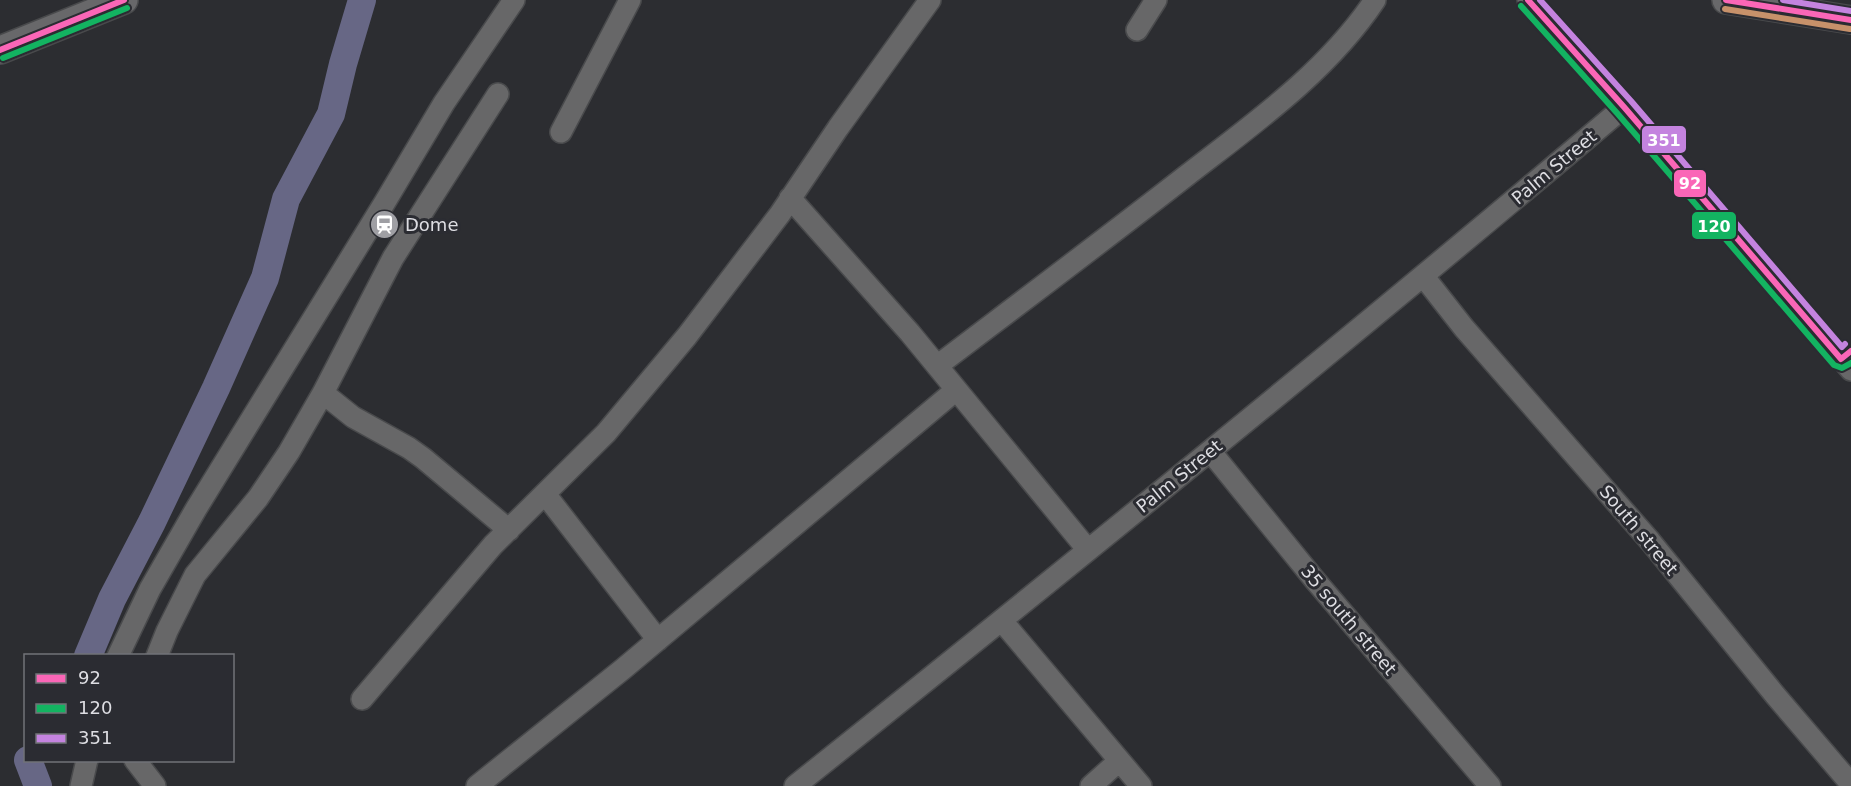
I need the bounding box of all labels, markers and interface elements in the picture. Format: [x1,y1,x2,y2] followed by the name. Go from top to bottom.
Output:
[1641,125,1687,154] line badge: 351
[1507,126,1601,208] street label: Palm Street
[1647,131,1681,150] text: 351
[1673,169,1707,198] line badge: 92
[1679,174,1701,193] text: 92
[368,208,400,240] station icon: Dome
[1691,211,1737,240] line badge: 120
[405,214,458,235] place label: Dome
[1697,217,1731,236] text: 120
[1132,435,1226,517] street label: Palm Street
[1595,481,1683,579] street label: South street
[1297,561,1401,679] street label: 35 south street
[24,654,234,762] legend
[78,667,101,688] text: 92
[78,697,112,718] text: 120
[78,727,112,748] text: 351

